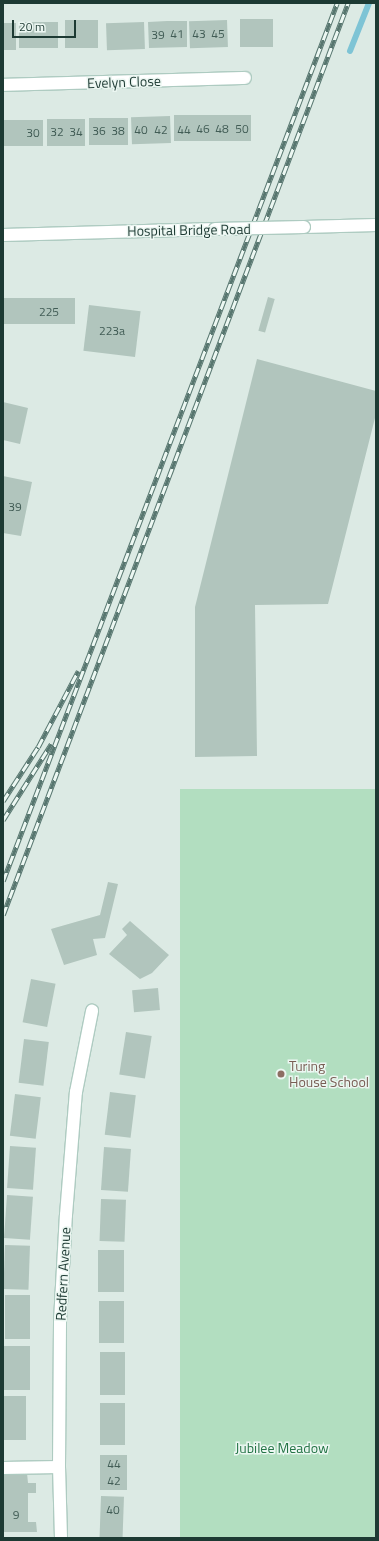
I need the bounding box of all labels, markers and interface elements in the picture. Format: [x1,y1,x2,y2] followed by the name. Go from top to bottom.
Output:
[14,12,78,38] scale bar
[19,17,45,36] text: 20 m
[170,27,184,41] house number: 41
[192,27,206,41] house number: 43
[211,27,225,41] house number: 45
[151,28,165,42] house number: 39
[87,72,161,92] street label: Evelyn Close
[196,122,210,136] house number: 46
[215,122,229,136] house number: 48
[235,122,249,136] house number: 50
[134,123,148,137] house number: 40
[154,123,168,137] house number: 42
[177,123,191,137] house number: 44
[92,124,106,138] house number: 36
[111,124,125,138] house number: 38
[50,125,64,139] house number: 32
[69,125,83,139] house number: 34
[26,126,40,140] house number: 30
[127,221,251,239] street label: Hospital Bridge Road
[39,305,59,319] house number: 225
[99,324,125,338] house number: 223a
[8,500,22,514] house number: 39
[289,1058,369,1090] place label: Turing House School
[276,1069,286,1079] marker: Turing House School
[52,1227,74,1321] street label: Redfern Avenue
[235,1440,329,1456] park label: Jubilee Meadow
[107,1457,121,1471] house number: 44
[107,1474,121,1488] house number: 42
[106,1503,120,1517] house number: 40
[13,1508,19,1522] house number: 9

